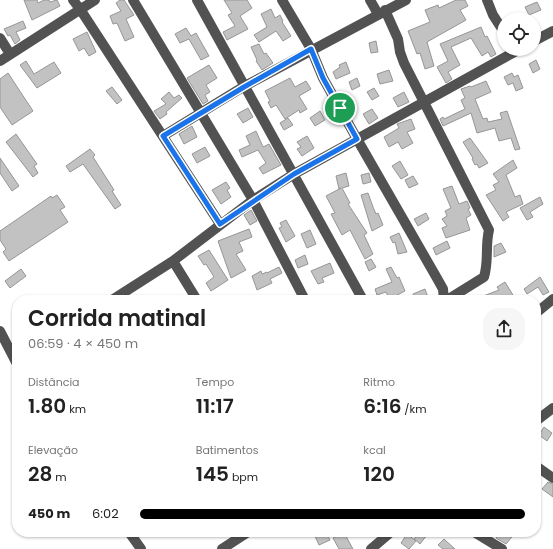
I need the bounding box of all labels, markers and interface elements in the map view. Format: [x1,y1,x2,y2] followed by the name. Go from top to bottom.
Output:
[497,12,541,56] map controls
[497,12,541,56] button: locate
[323,91,357,125] pin
[329,97,351,119] icon: arrive
[28,303,206,334] text: Corrida matinal
[483,308,525,350] button: share
[28,334,138,353] text: 06:59 · 4 × 450 m
[28,374,80,390] text: Distância
[196,374,234,390] text: Tempo
[363,374,395,390] text: Ritmo
[28,392,66,420] text: 1.80
[196,392,234,420] text: 11:17
[363,392,401,420] text: 6:16
[66,401,86,417] text: km
[401,401,427,417] text: /km
[28,442,78,458] text: Elevação
[196,442,259,458] text: Batimentos
[363,442,386,458] text: kcal
[28,460,52,488] text: 28
[196,460,229,488] text: 145
[363,460,395,488] text: 120
[52,469,67,485] text: m
[229,469,258,485] text: bpm
[28,504,70,523] text: 450 m
[92,504,119,523] text: 6:02

